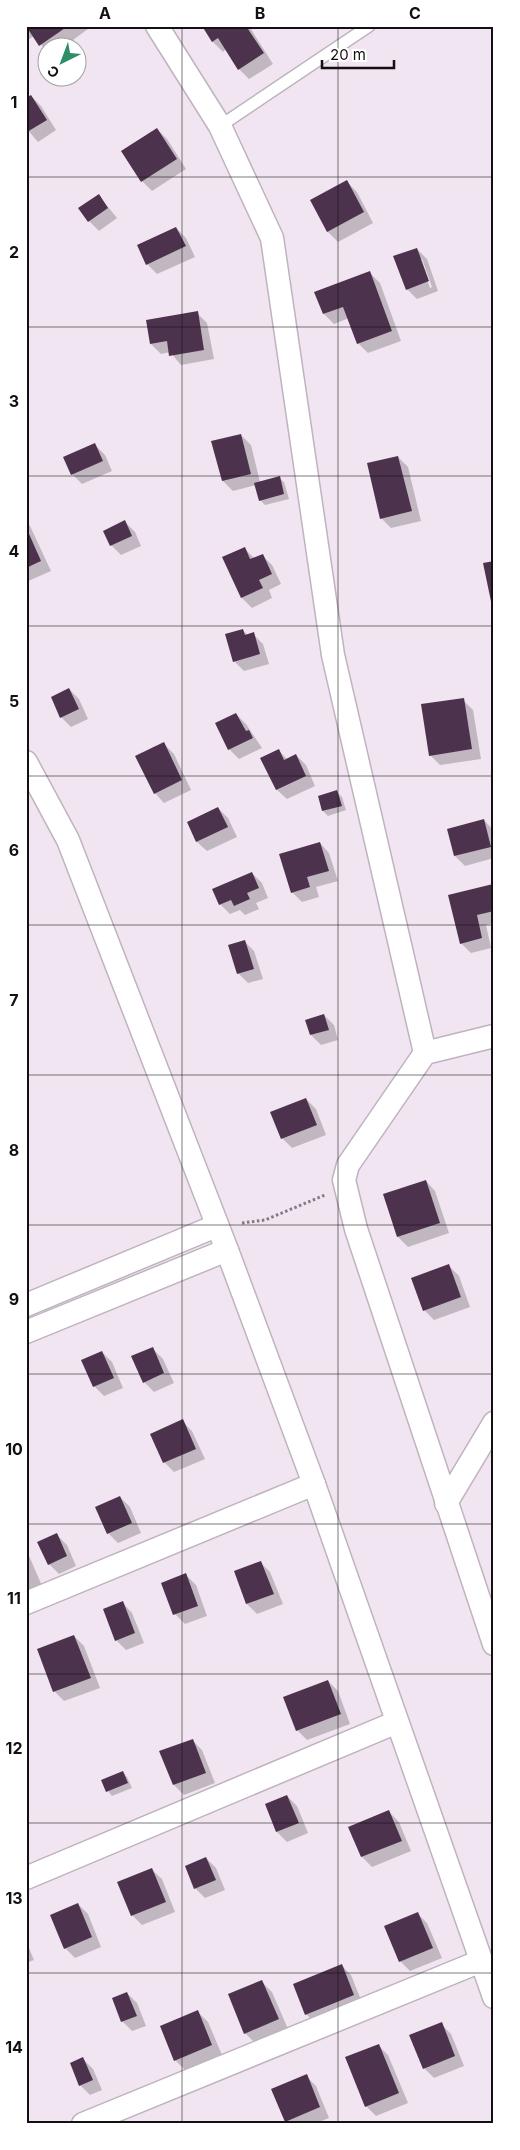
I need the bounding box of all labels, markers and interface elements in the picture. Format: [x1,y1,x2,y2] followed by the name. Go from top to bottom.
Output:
[99,3,111,23] text: A
[255,3,265,23] text: B
[409,3,421,23] text: C
[38,38,88,88] north arrow
[322,38,395,70] scale bar
[330,45,366,64] text: 20 m
[43,62,63,82] text: С
[11,92,17,112] text: 1
[9,242,19,262] text: 2
[9,391,19,411] text: 3
[9,541,20,561] text: 4
[9,691,19,711] text: 5
[9,840,19,860] text: 6
[9,990,19,1010] text: 7
[9,1140,19,1160] text: 8
[9,1289,19,1309] text: 9
[5,1439,23,1459] text: 10
[7,1588,21,1608] text: 11
[6,1738,22,1758] text: 12
[5,1888,23,1908] text: 13
[5,2037,23,2057] text: 14

